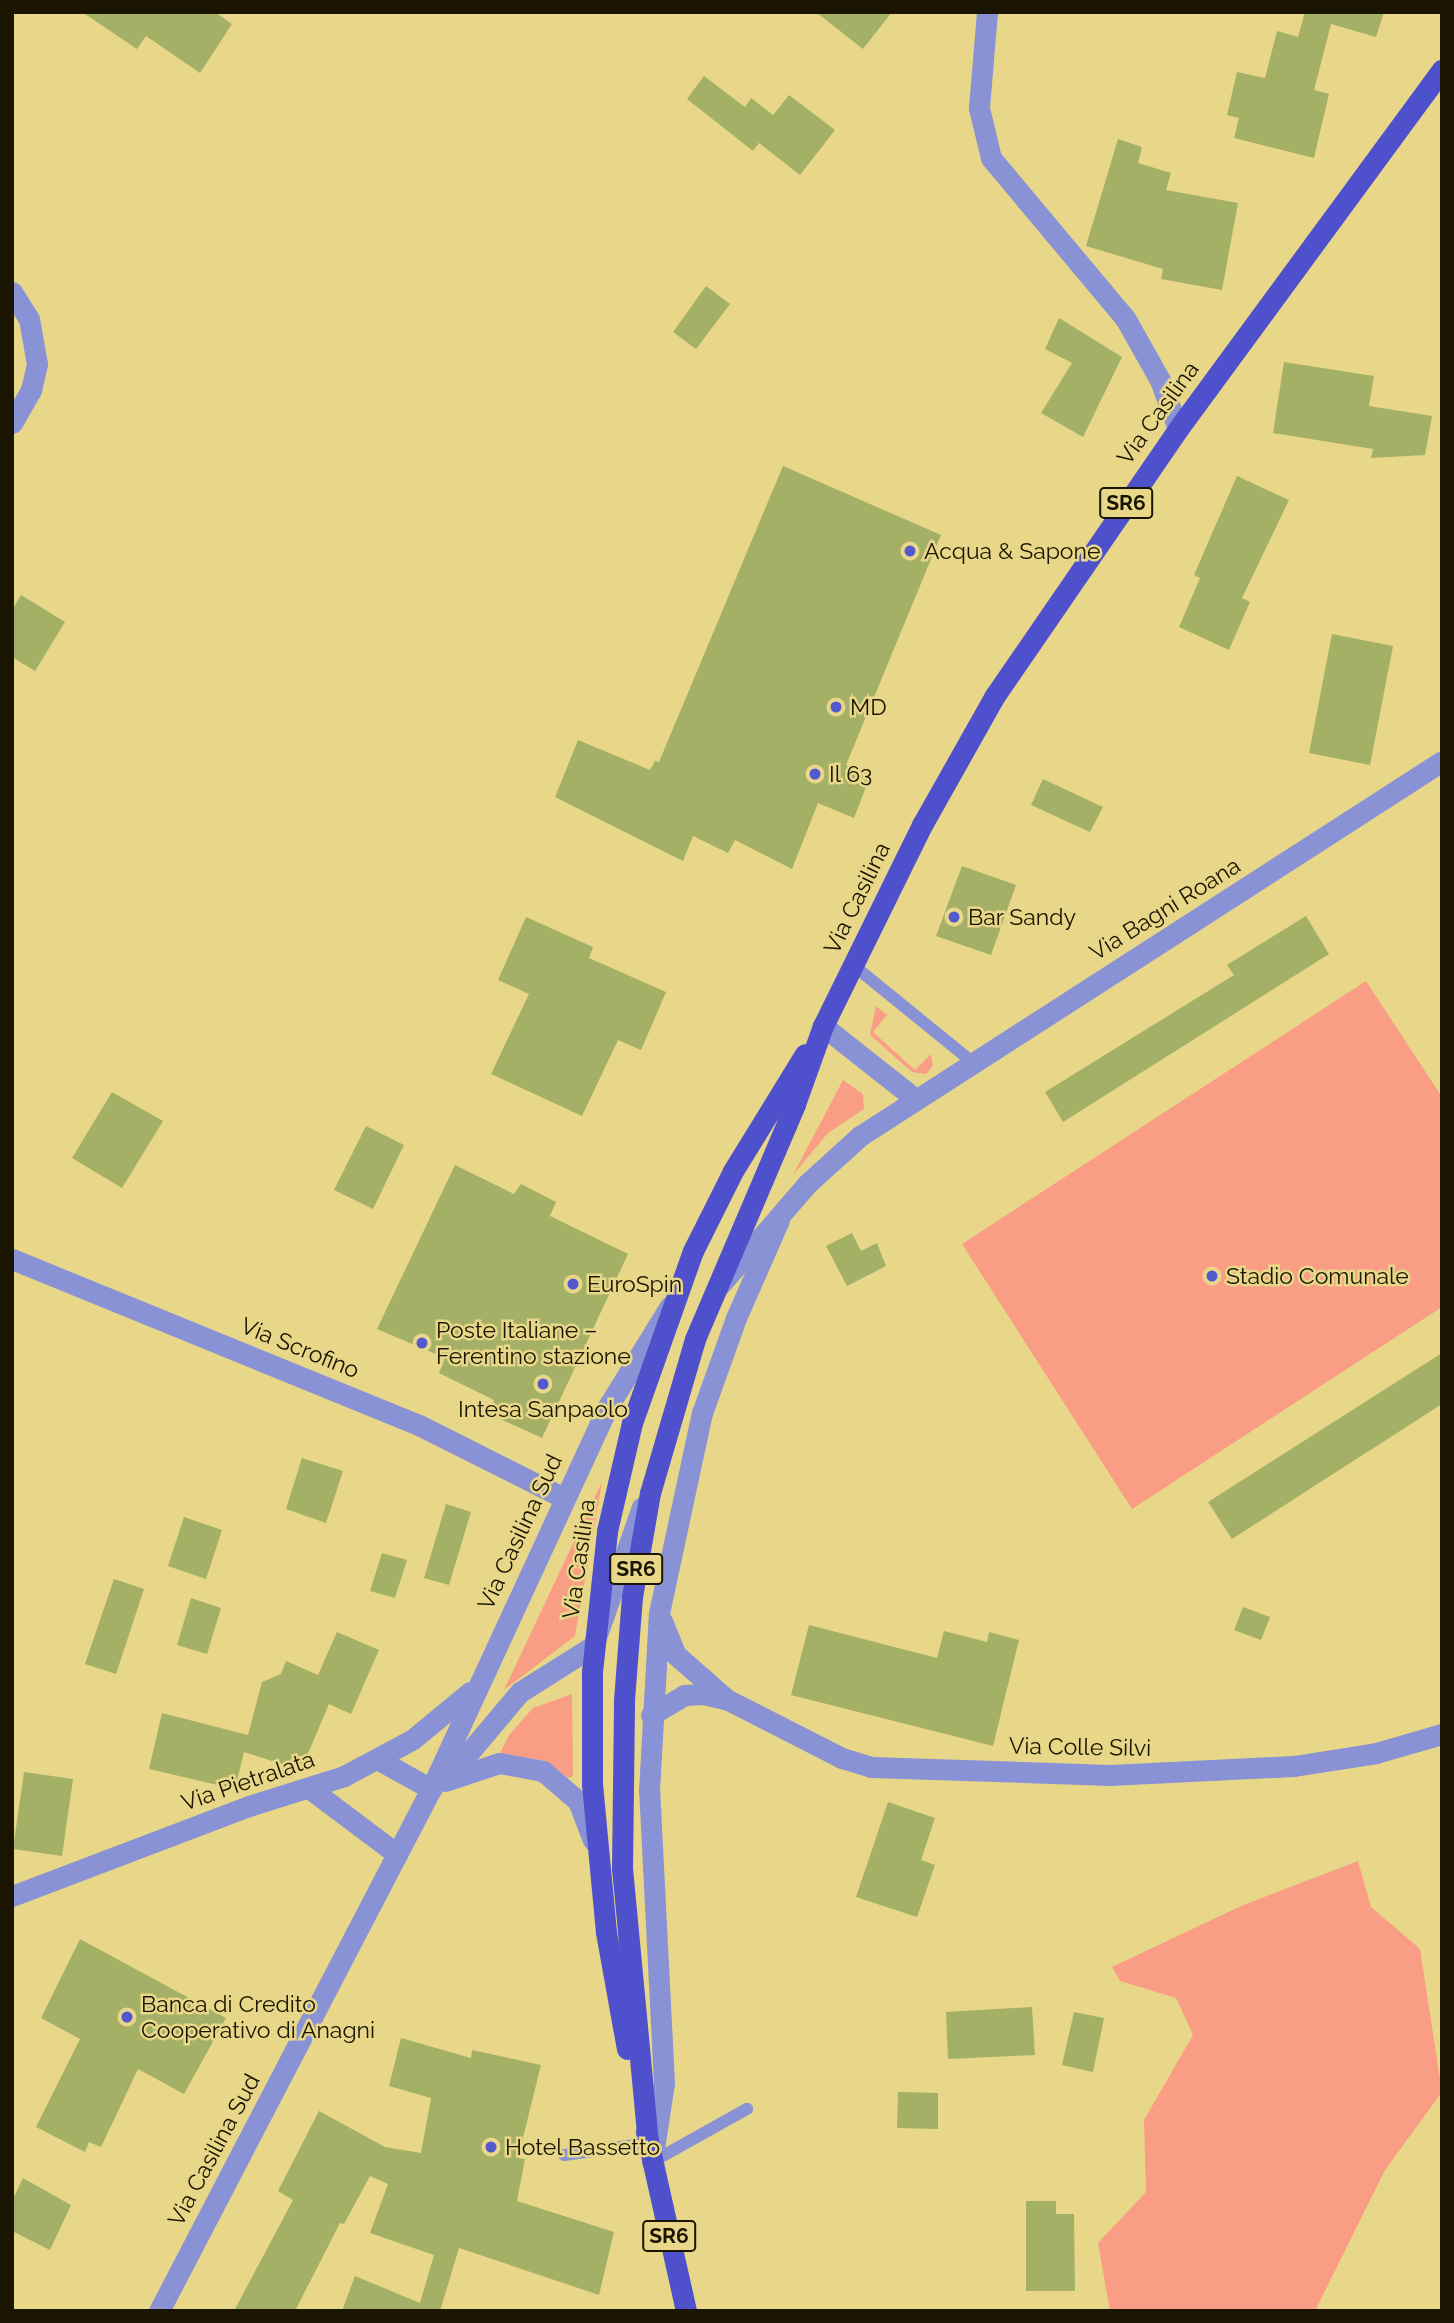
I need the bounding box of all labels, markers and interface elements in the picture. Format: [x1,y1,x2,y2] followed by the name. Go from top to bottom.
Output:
[1111,356,1205,470] street label: Via Casilina
[1098,486,1154,520] road number: SR6
[924,537,1100,565] place label: Acqua & Sapone
[902,543,918,559] marker: Acqua & Sapone
[850,693,887,721] place label: MD
[828,699,844,715] marker: MD
[829,760,873,788] place label: Il 63
[807,766,823,782] marker: Il 63
[818,838,896,958] street label: Via Casilina
[1085,852,1245,966] street label: Via Bagni Roana
[968,903,1076,931] place label: Bar Sandy
[946,909,962,925] marker: Bar Sandy
[1226,1262,1409,1290] place label: Stadio Comunale
[1204,1268,1220,1284] marker: Stadio Comunale
[587,1270,682,1298] place label: EuroSpin
[565,1276,581,1292] marker: EuroSpin
[237,1312,363,1384] street label: Via Scrofino
[436,1316,631,1370] place label: Poste Italiane – Ferentino stazione
[414,1335,430,1351] marker: Poste Italiane – Ferentino stazione
[535,1376,551,1392] marker: Intesa Sanpaolo
[458,1395,628,1423] place label: Intesa Sanpaolo
[472,1450,568,1614] street label: Via Casilina Sud
[557,1497,601,1621] street label: Via Casilina
[608,1552,664,1586] road number: SR6
[1009,1732,1151,1762] street label: Via Colle Silvi
[178,1745,318,1817] street label: Via Pietralata
[141,1990,376,2044] place label: Banca di Credito Cooperativo di Anagni
[119,2009,135,2025] marker: Banca di Credito Cooperativo di Anagni
[162,2069,266,2231] street label: Via Casilina Sud
[505,2133,661,2161] place label: Hotel Bassetto
[483,2139,499,2155] marker: Hotel Bassetto
[641,2218,697,2254] road number: SR6

